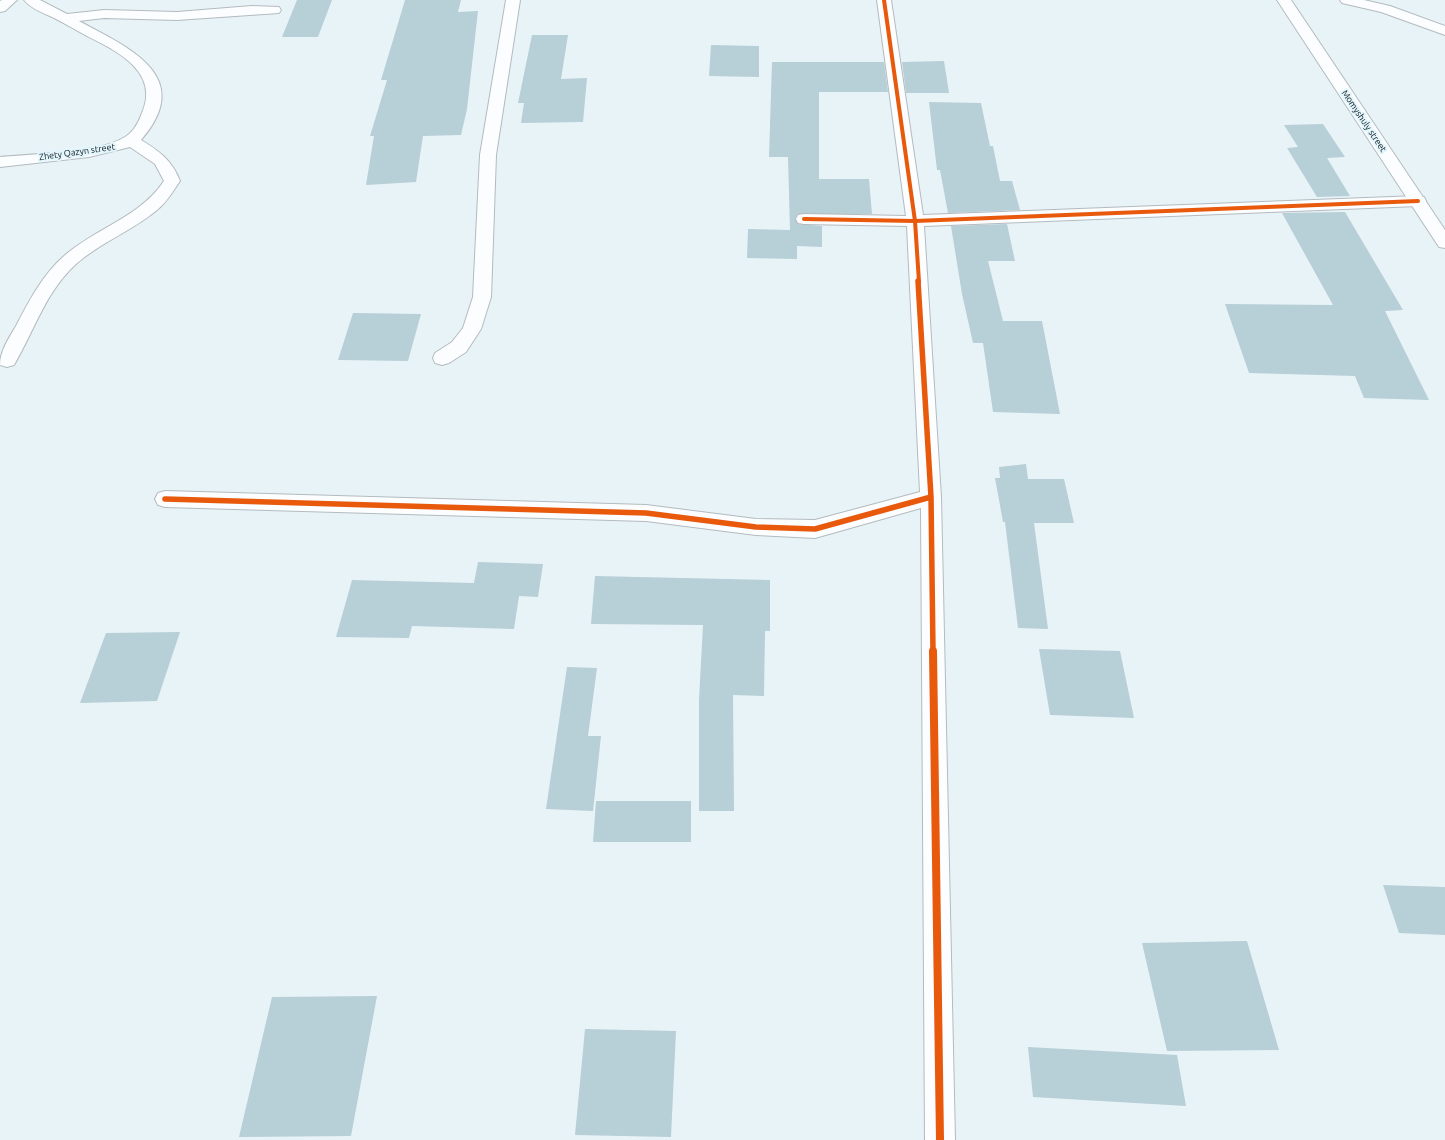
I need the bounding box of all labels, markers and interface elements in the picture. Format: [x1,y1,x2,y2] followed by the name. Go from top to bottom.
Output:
[1339,88,1389,154] street label: Momyshuly street
[38,141,116,163] street label: Zhety Qazyn street

